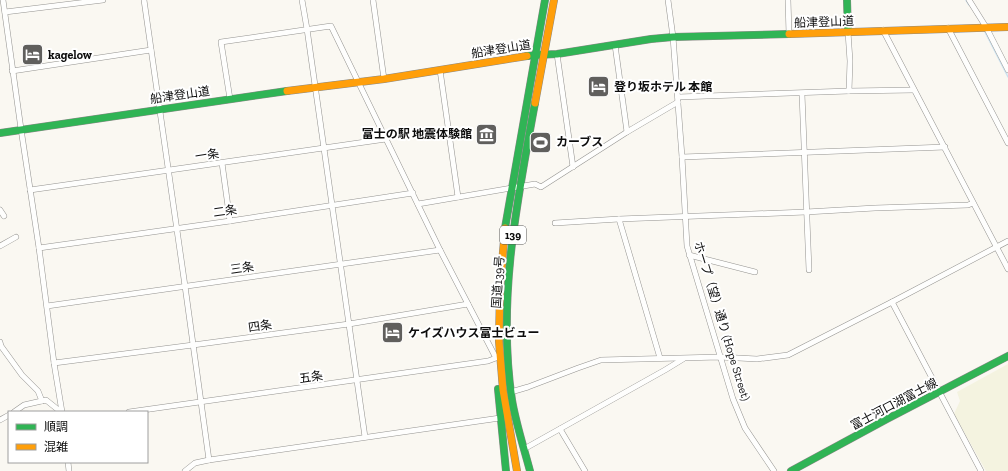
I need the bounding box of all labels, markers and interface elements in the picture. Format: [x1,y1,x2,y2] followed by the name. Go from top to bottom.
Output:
[794,14,854,30] street label: 船津登山道
[470,37,532,61] street label: 船津登山道
[19,42,45,68] hotel icon: kagelow
[48,48,93,62] place label: kagelow
[585,74,611,100] hotel icon: 登り坂ホテル 本館
[614,80,712,94] place label: 登り坂ホテル 本館
[149,84,211,106] street label: 船津登山道
[474,121,500,147] museum icon: 富士の駅 地震体験館
[362,127,472,141] place label: 富士の駅 地震体験館
[528,129,554,155] sports icon: カーブス
[556,135,603,149] place label: カーブス
[194,146,220,164] street label: 一条
[212,202,238,220] street label: 二条
[500,226,526,244] road number: 139
[691,240,753,402] street label: ホープ（望）通り (Hope Street)
[489,255,507,309] street label: 国道139号
[229,259,255,277] street label: 三条
[247,317,273,335] street label: 四条
[380,320,406,346] hotel icon: ケイズハウス富士ビュー
[408,326,539,340] place label: ケイズハウス富士ビュー
[298,368,324,386] street label: 五条
[848,375,940,433] street label: 富士河口湖富士線
[8,411,148,463] legend
[44,420,68,434] text: 順調
[44,440,68,454] text: 混雑

